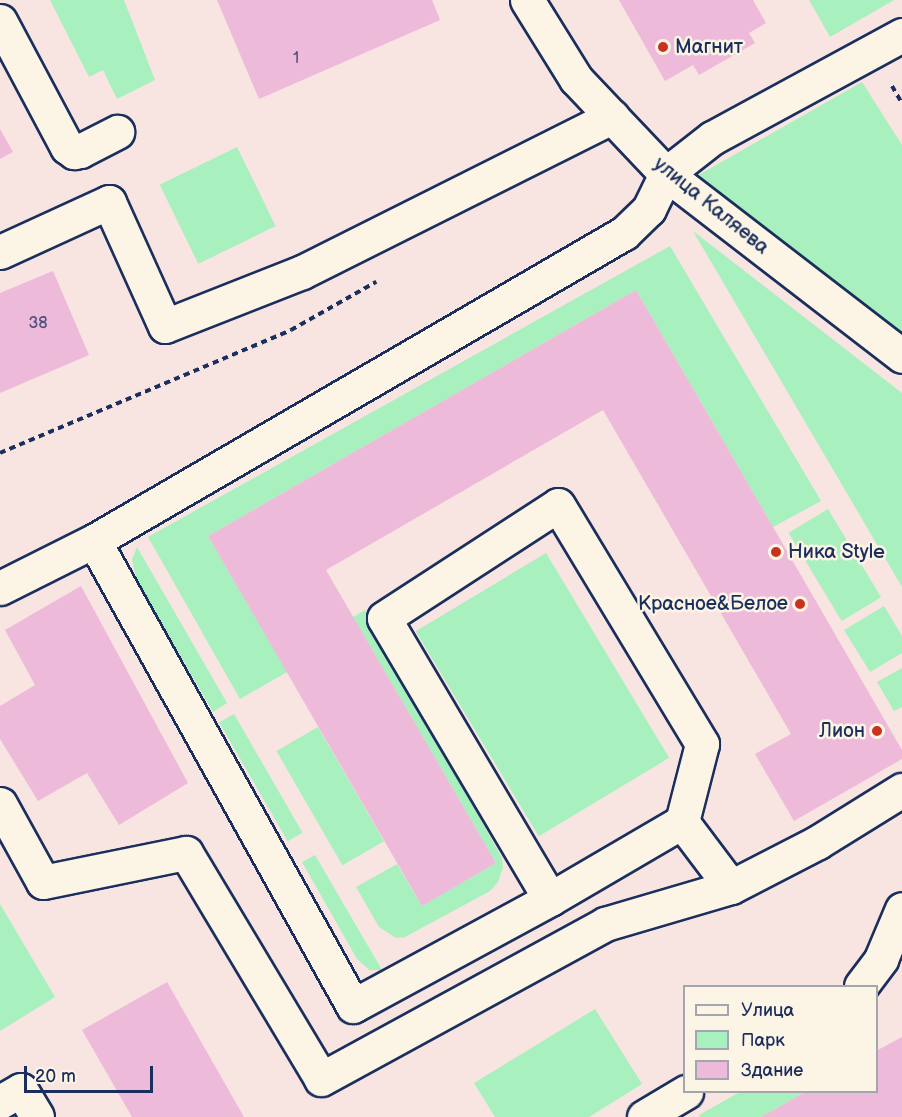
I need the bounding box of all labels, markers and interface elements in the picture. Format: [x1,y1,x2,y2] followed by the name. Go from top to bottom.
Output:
[675,35,743,59] place label: Магнит
[656,40,670,54] marker: Магнит
[293,49,299,69] house number: 1
[649,152,773,260] street label: улица Каляева
[28,314,48,334] house number: 38
[788,540,885,564] place label: Ника Style
[769,545,783,559] marker: Ника Style
[638,592,788,616] place label: Красное&Белое
[793,597,807,611] marker: Красное&Белое
[819,719,865,743] place label: Лион
[870,724,884,738] marker: Лион
[683,985,878,1093] legend
[741,1000,794,1021] text: Улица
[741,1030,785,1051] text: Парк
[27,1054,156,1092] scale bar
[741,1060,803,1081] text: Здание
[35,1066,76,1087] text: 20 m

